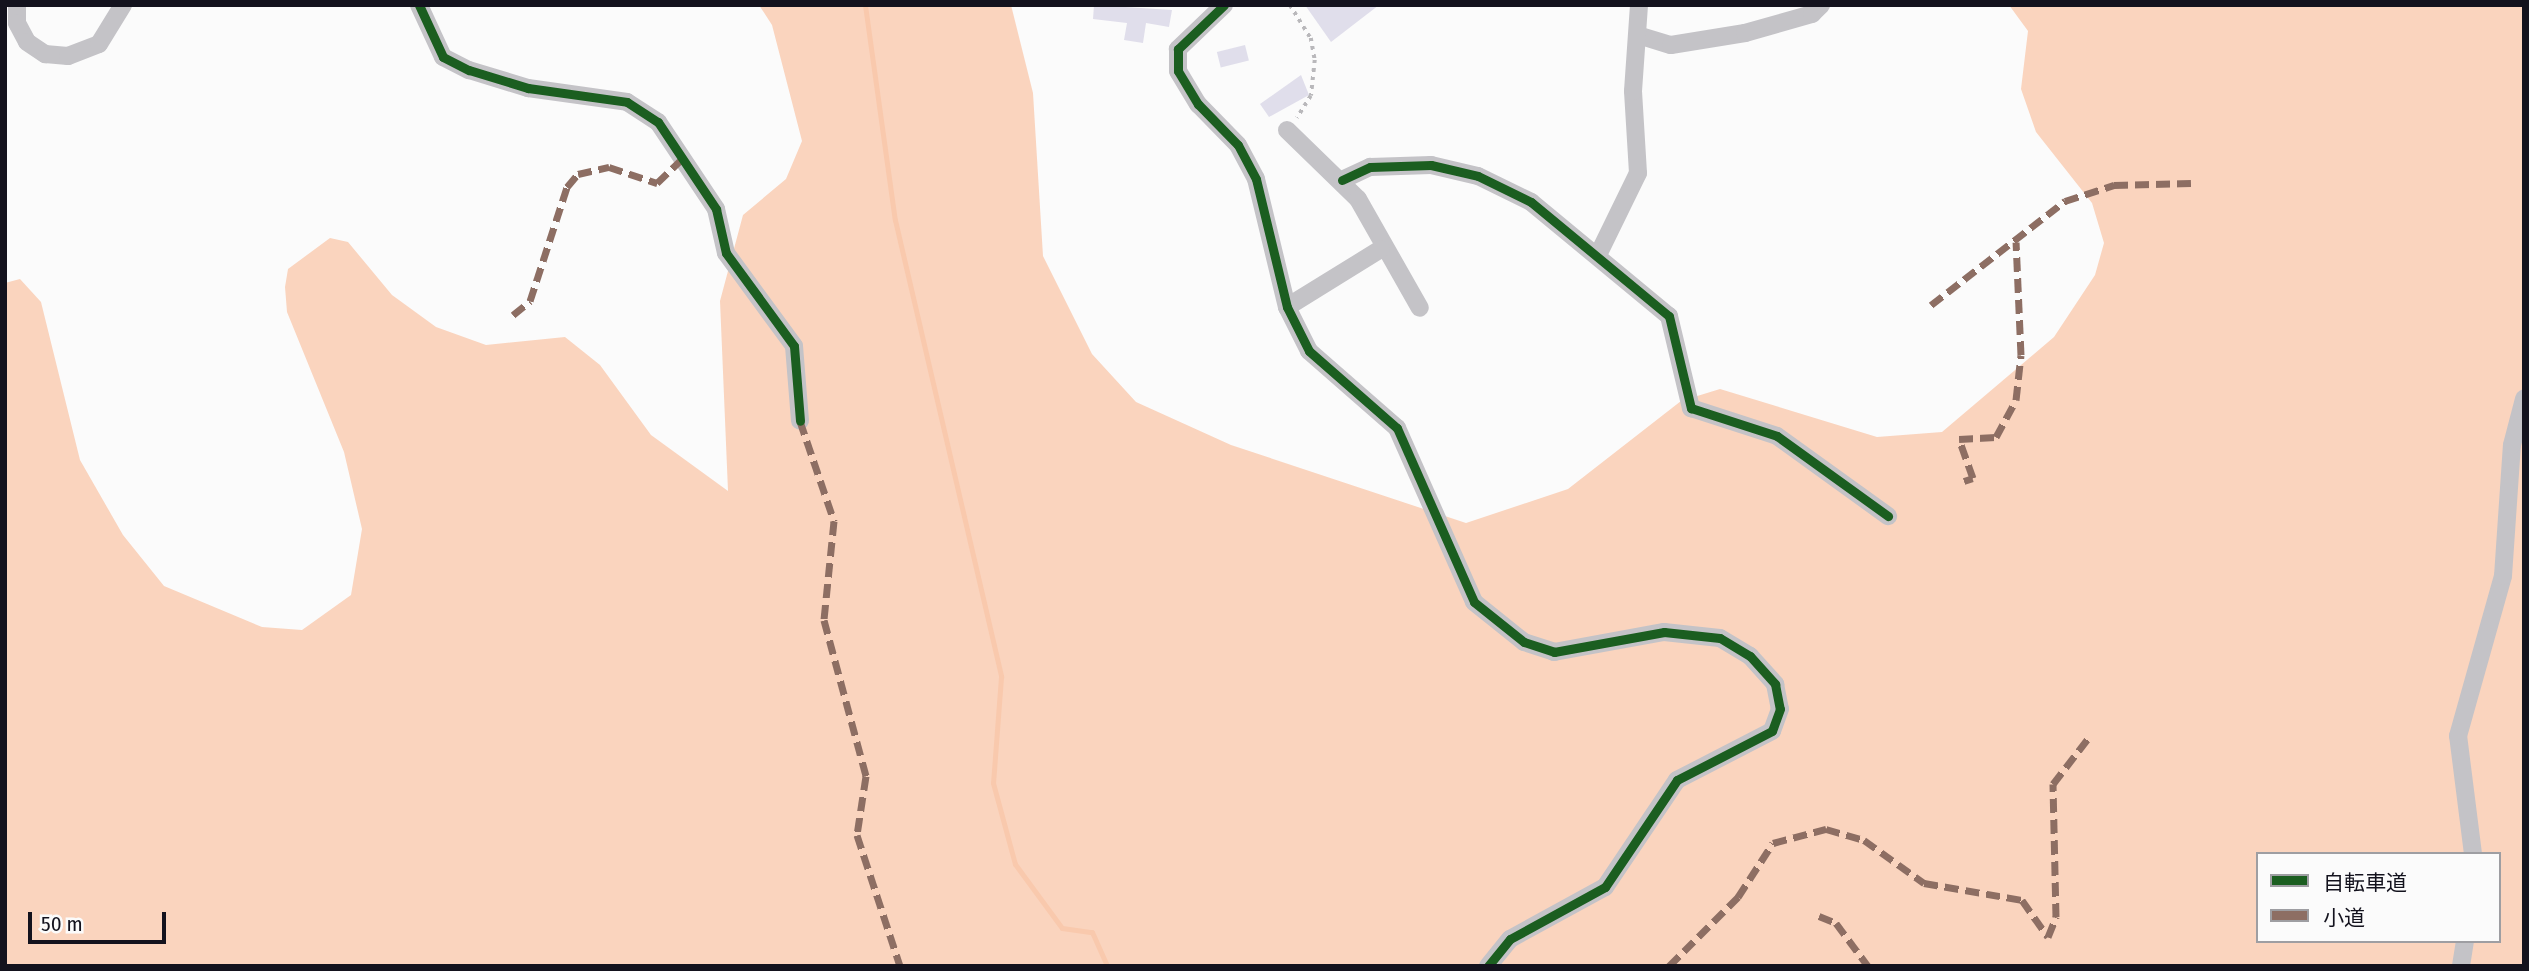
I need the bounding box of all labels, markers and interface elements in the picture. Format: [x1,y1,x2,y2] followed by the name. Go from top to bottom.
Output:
[2256,852,2501,943] legend
[2323,870,2407,896] text: 自転車道
[32,898,170,942] scale bar
[2323,905,2365,931] text: 小道
[41,911,83,937] text: 50 m

